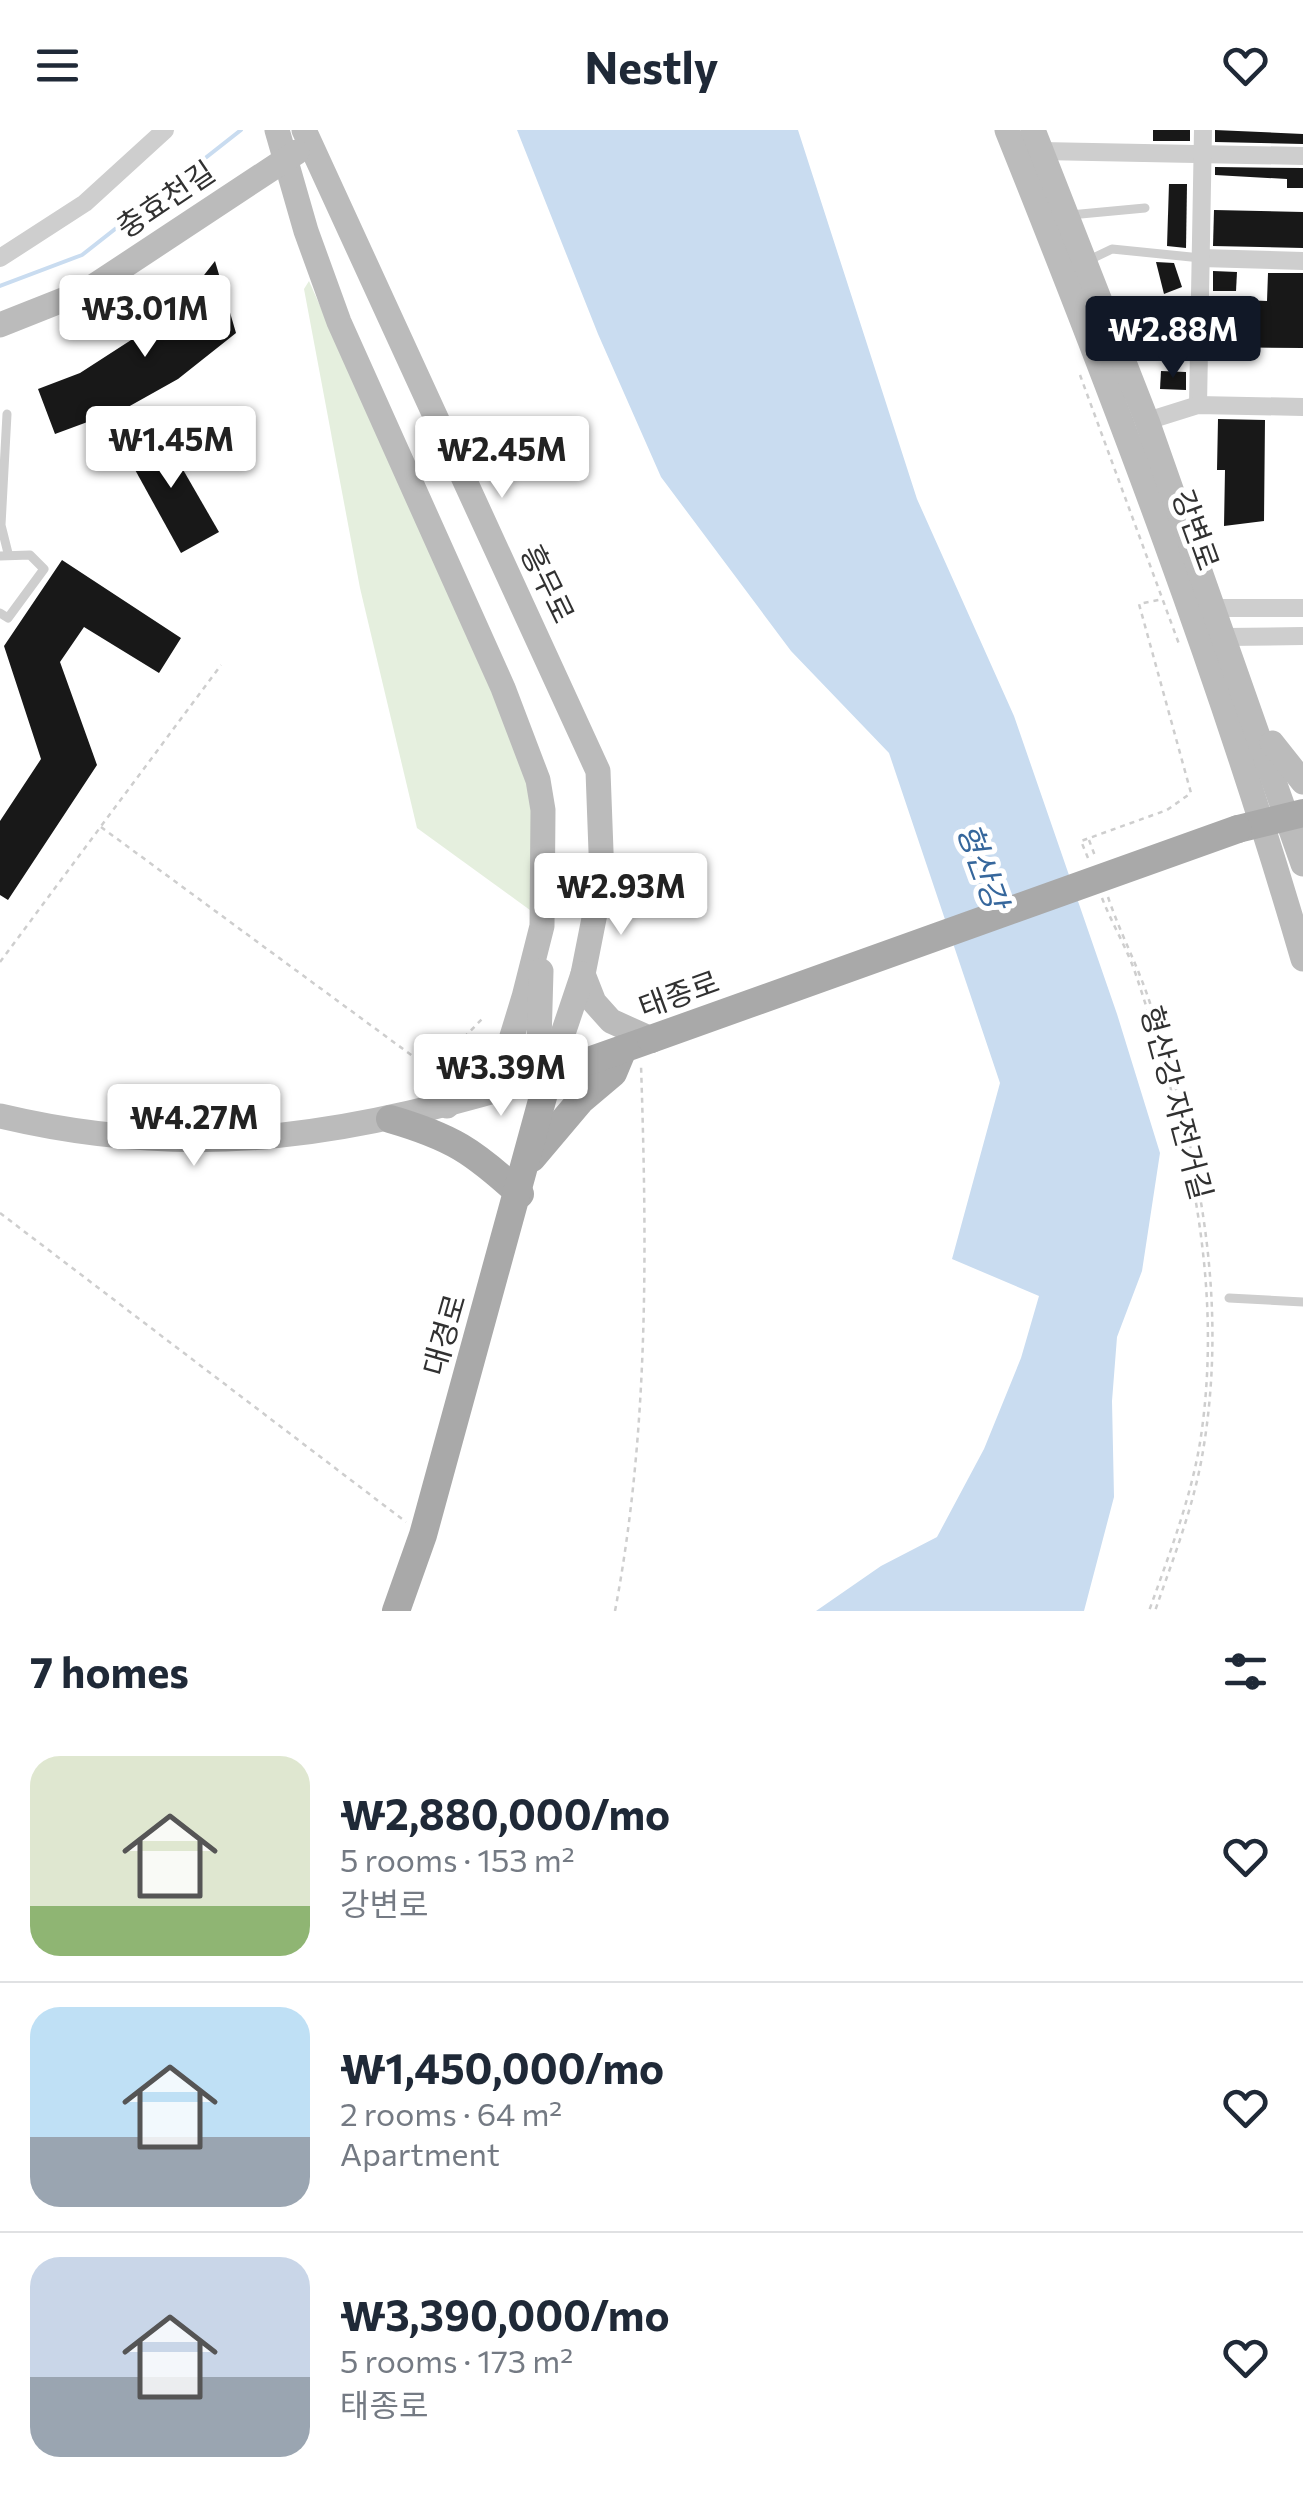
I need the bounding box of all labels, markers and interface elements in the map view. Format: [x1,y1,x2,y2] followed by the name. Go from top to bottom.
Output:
[30,38,85,93] icon: menu
[584,38,719,93] text: Nestly
[1218,38,1273,93] icon: heart
[108,152,221,244] street label: 충효천길
[64,275,226,360] pin: ₩3.01M
[81,287,209,327] text: ₩3.01M
[1092,296,1254,381] pin: ₩2.88M
[1108,308,1238,348] text: ₩2.88M
[90,406,252,491] pin: ₩1.45M
[421,416,583,501] pin: ₩2.45M
[108,418,234,458] text: ₩1.45M
[437,428,567,468] text: ₩2.45M
[1166,484,1229,574] street label: 강변로
[514,538,584,628] street label: 흥무로
[950,817,1019,918] water label: 형산강
[540,853,702,938] pin: ₩2.93M
[556,865,686,905] text: ₩2.93M
[633,961,723,1024] street label: 태종로
[1135,1001,1222,1203] street label: 형산강 자전거길
[420,1034,582,1119] pin: ₩3.39M
[436,1046,566,1086] text: ₩3.39M
[113,1084,275,1169] pin: ₩4.27M
[129,1096,259,1136] text: ₩4.27M
[413,1289,472,1379] street label: 대경로
[1218,1644,1273,1699] icon: filters
[30,1645,189,1697] text: 7 homes
[340,1787,670,1839] text: ₩2,880,000/mo
[110,1796,230,1916] icon: home
[1218,1829,1273,1884] icon: heart
[340,1839,575,1879] text: 5 rooms · 153 m²
[340,1883,428,1923] text: 강변로
[340,2041,664,2093] text: ₩1,450,000/mo
[110,2047,230,2167] icon: home
[1218,2080,1273,2135] icon: heart
[340,2093,562,2133] text: 2 rooms · 64 m²
[340,2133,500,2173] text: Apartment
[340,2288,670,2340] text: ₩3,390,000/mo
[110,2297,230,2417] icon: home
[1218,2330,1273,2385] icon: heart
[340,2340,573,2380] text: 5 rooms · 173 m²
[340,2384,428,2424] text: 태종로

